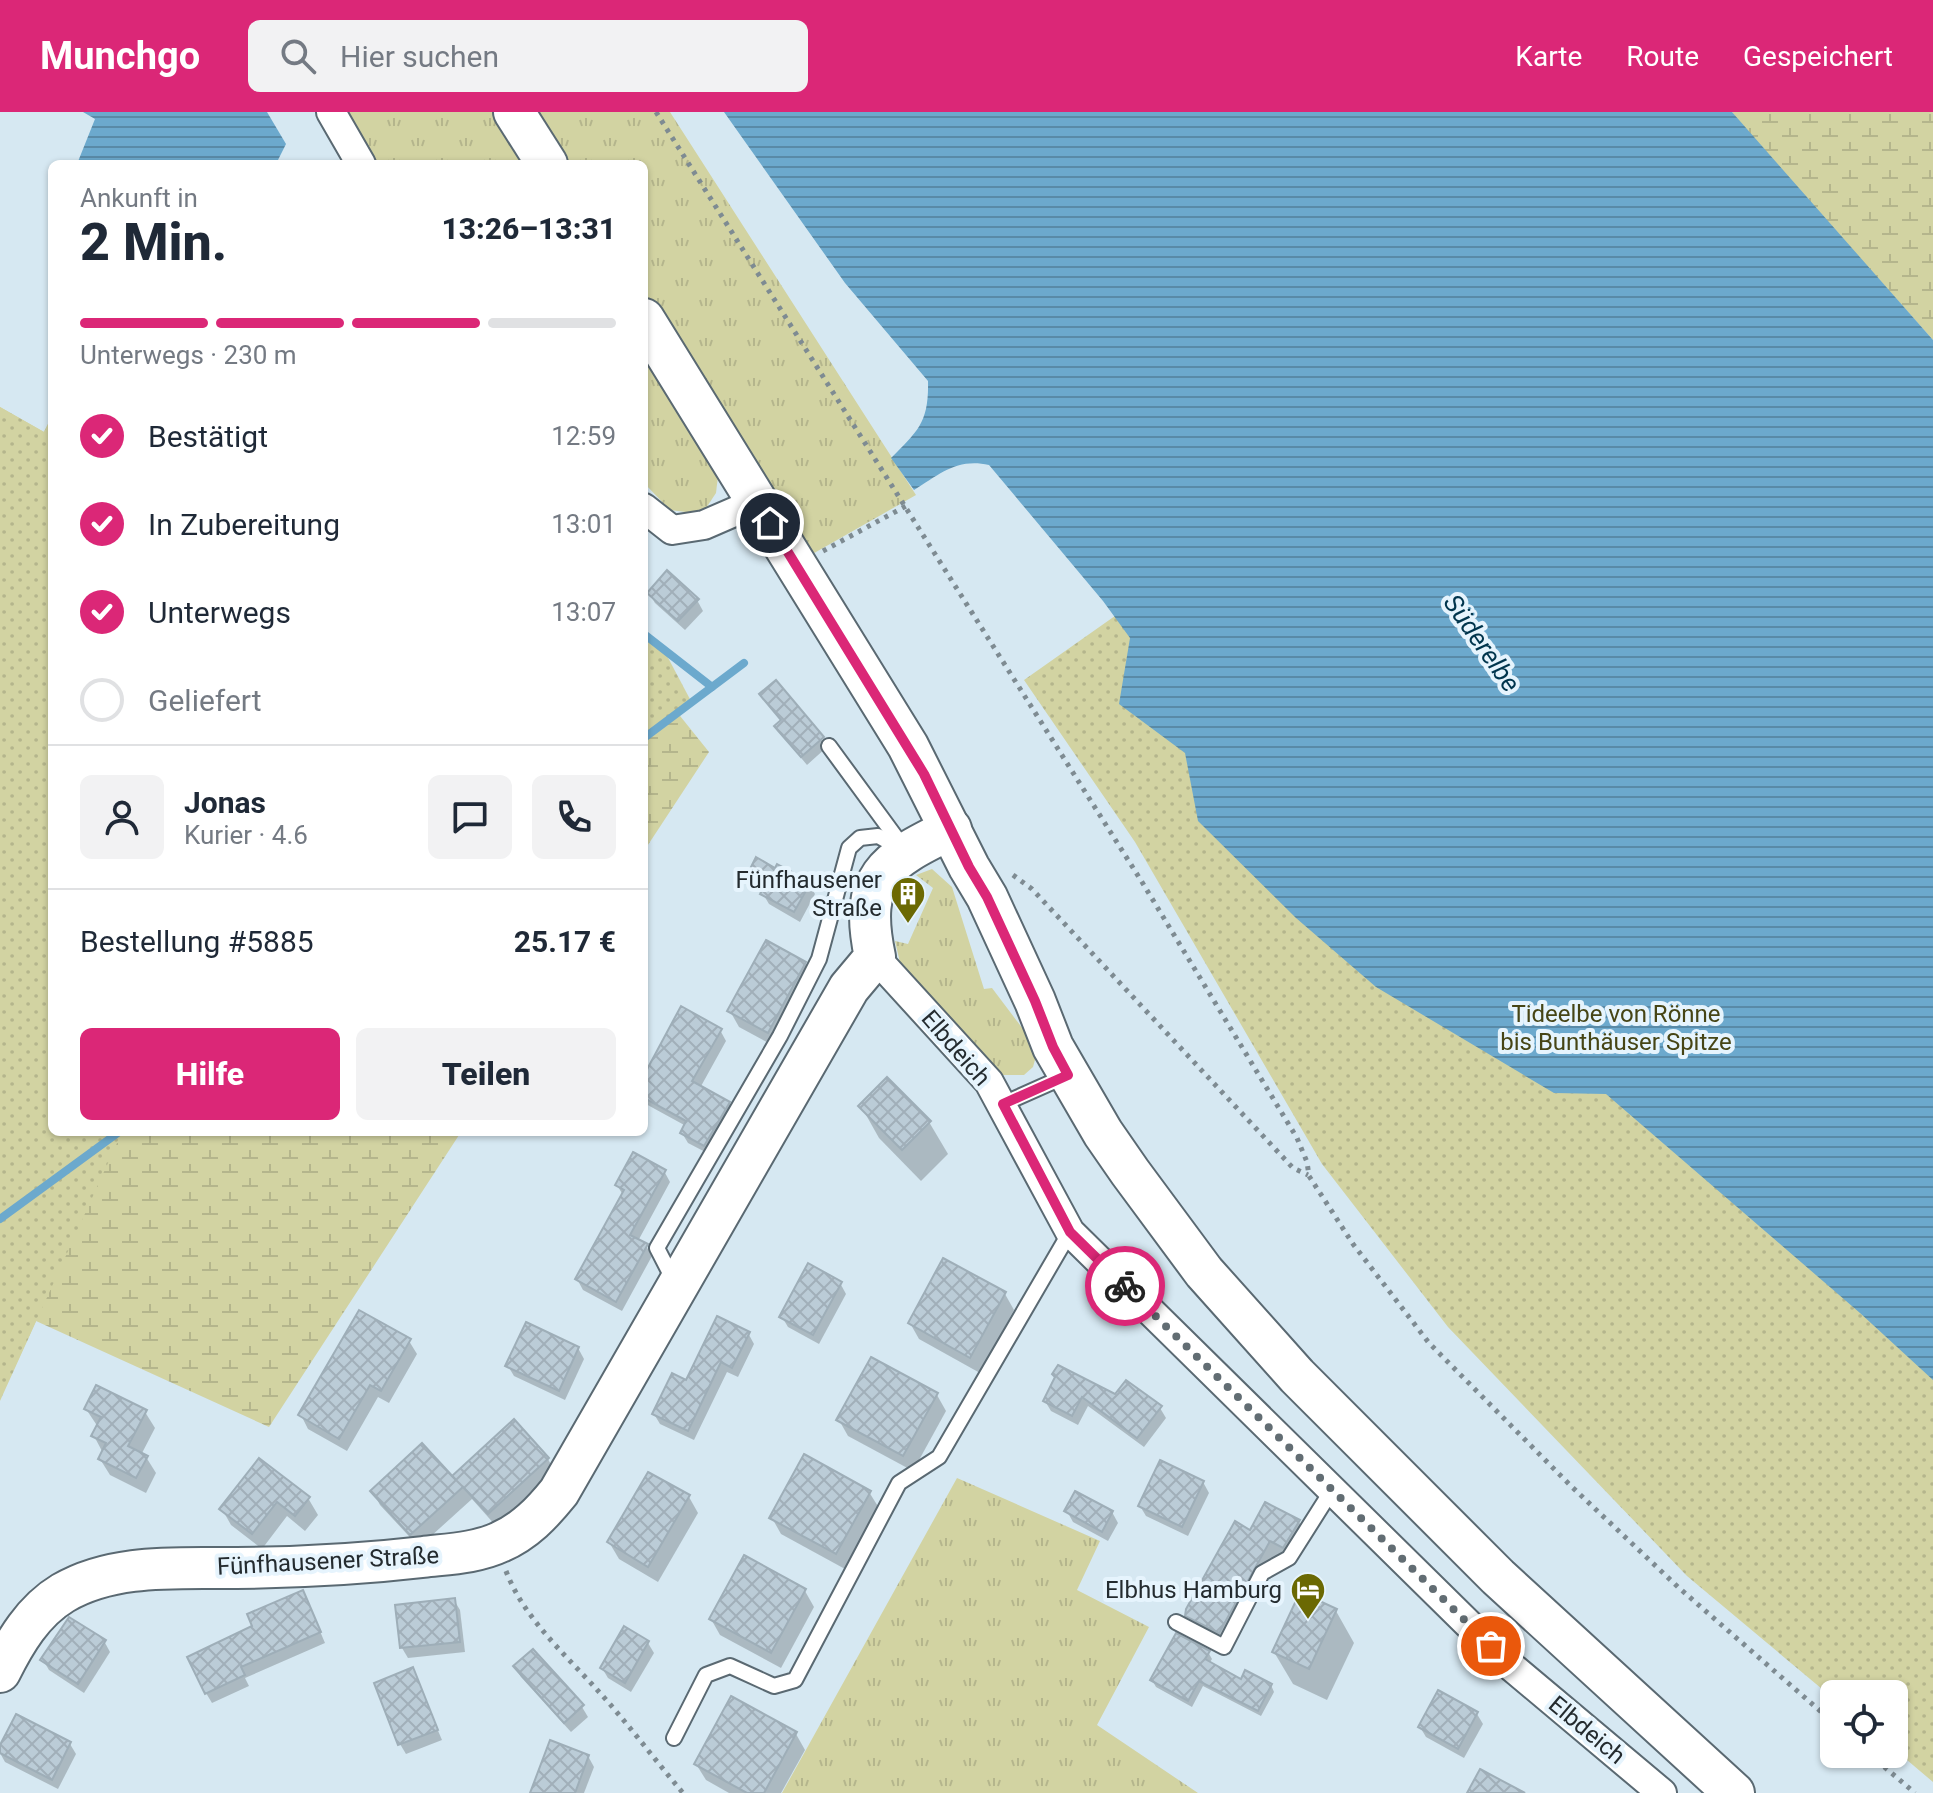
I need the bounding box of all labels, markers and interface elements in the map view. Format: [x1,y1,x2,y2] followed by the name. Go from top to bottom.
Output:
[248,20,808,92] search box
[40,34,200,78] text: Munchgo
[276,34,320,78] icon: search
[340,39,499,74] text: Hier suchen
[1515,40,1582,73] text: Karte
[1626,40,1699,73] text: Route
[1743,40,1893,73] text: Gespeichert
[80,183,198,213] text: Ankunft in
[441,211,616,246] text: 13:26–13:31
[80,212,227,273] text: 2 Min.
[80,340,297,370] text: Unterwegs · 230 m
[80,414,124,458] icon: check
[148,419,268,454] text: Bestätigt
[551,421,616,451] text: 12:59
[736,489,804,557] pin
[748,501,792,545] icon: home
[80,502,124,546] icon: check
[148,507,340,542] text: In Zubereitung
[551,509,616,539] text: 13:01
[1438,589,1526,697] water label: Süderelbe
[80,590,124,634] icon: check
[148,595,291,630] text: Unterwegs
[551,597,616,627] text: 13:07
[148,683,262,718] text: Geliefert
[80,775,164,859] button: person
[428,775,512,859] button: chat
[532,775,616,859] button: phone
[184,785,266,820] text: Jonas
[184,820,308,850] text: Kurier · 4.6
[735,866,882,922] place label: Fünfhausener Straße
[889,875,927,925] building icon: Fünfhausener Straße
[80,924,314,959] text: Bestellung #5885
[514,924,616,959] text: 25.17 €
[1500,1000,1732,1056] park label: Tideelbe von Rönne bis Bunthäuser Spitze
[916,1005,996,1091] street label: Elbdeich
[80,1028,340,1120] button: Hilfe
[356,1028,616,1120] button: Teilen
[1085,1246,1165,1326] courier
[1103,1264,1147,1308] icon: bike
[216,1541,440,1581] street label: Fünfhausener Straße
[1289,1571,1327,1621] hotel icon: Elbhus Hamburg
[1105,1576,1282,1604] place label: Elbhus Hamburg
[1457,1612,1525,1680] pin
[1469,1624,1513,1668] icon: bag
[1820,1680,1908,1768] map controls
[1820,1680,1908,1768] button: locate
[1543,1690,1631,1770] street label: Elbdeich

